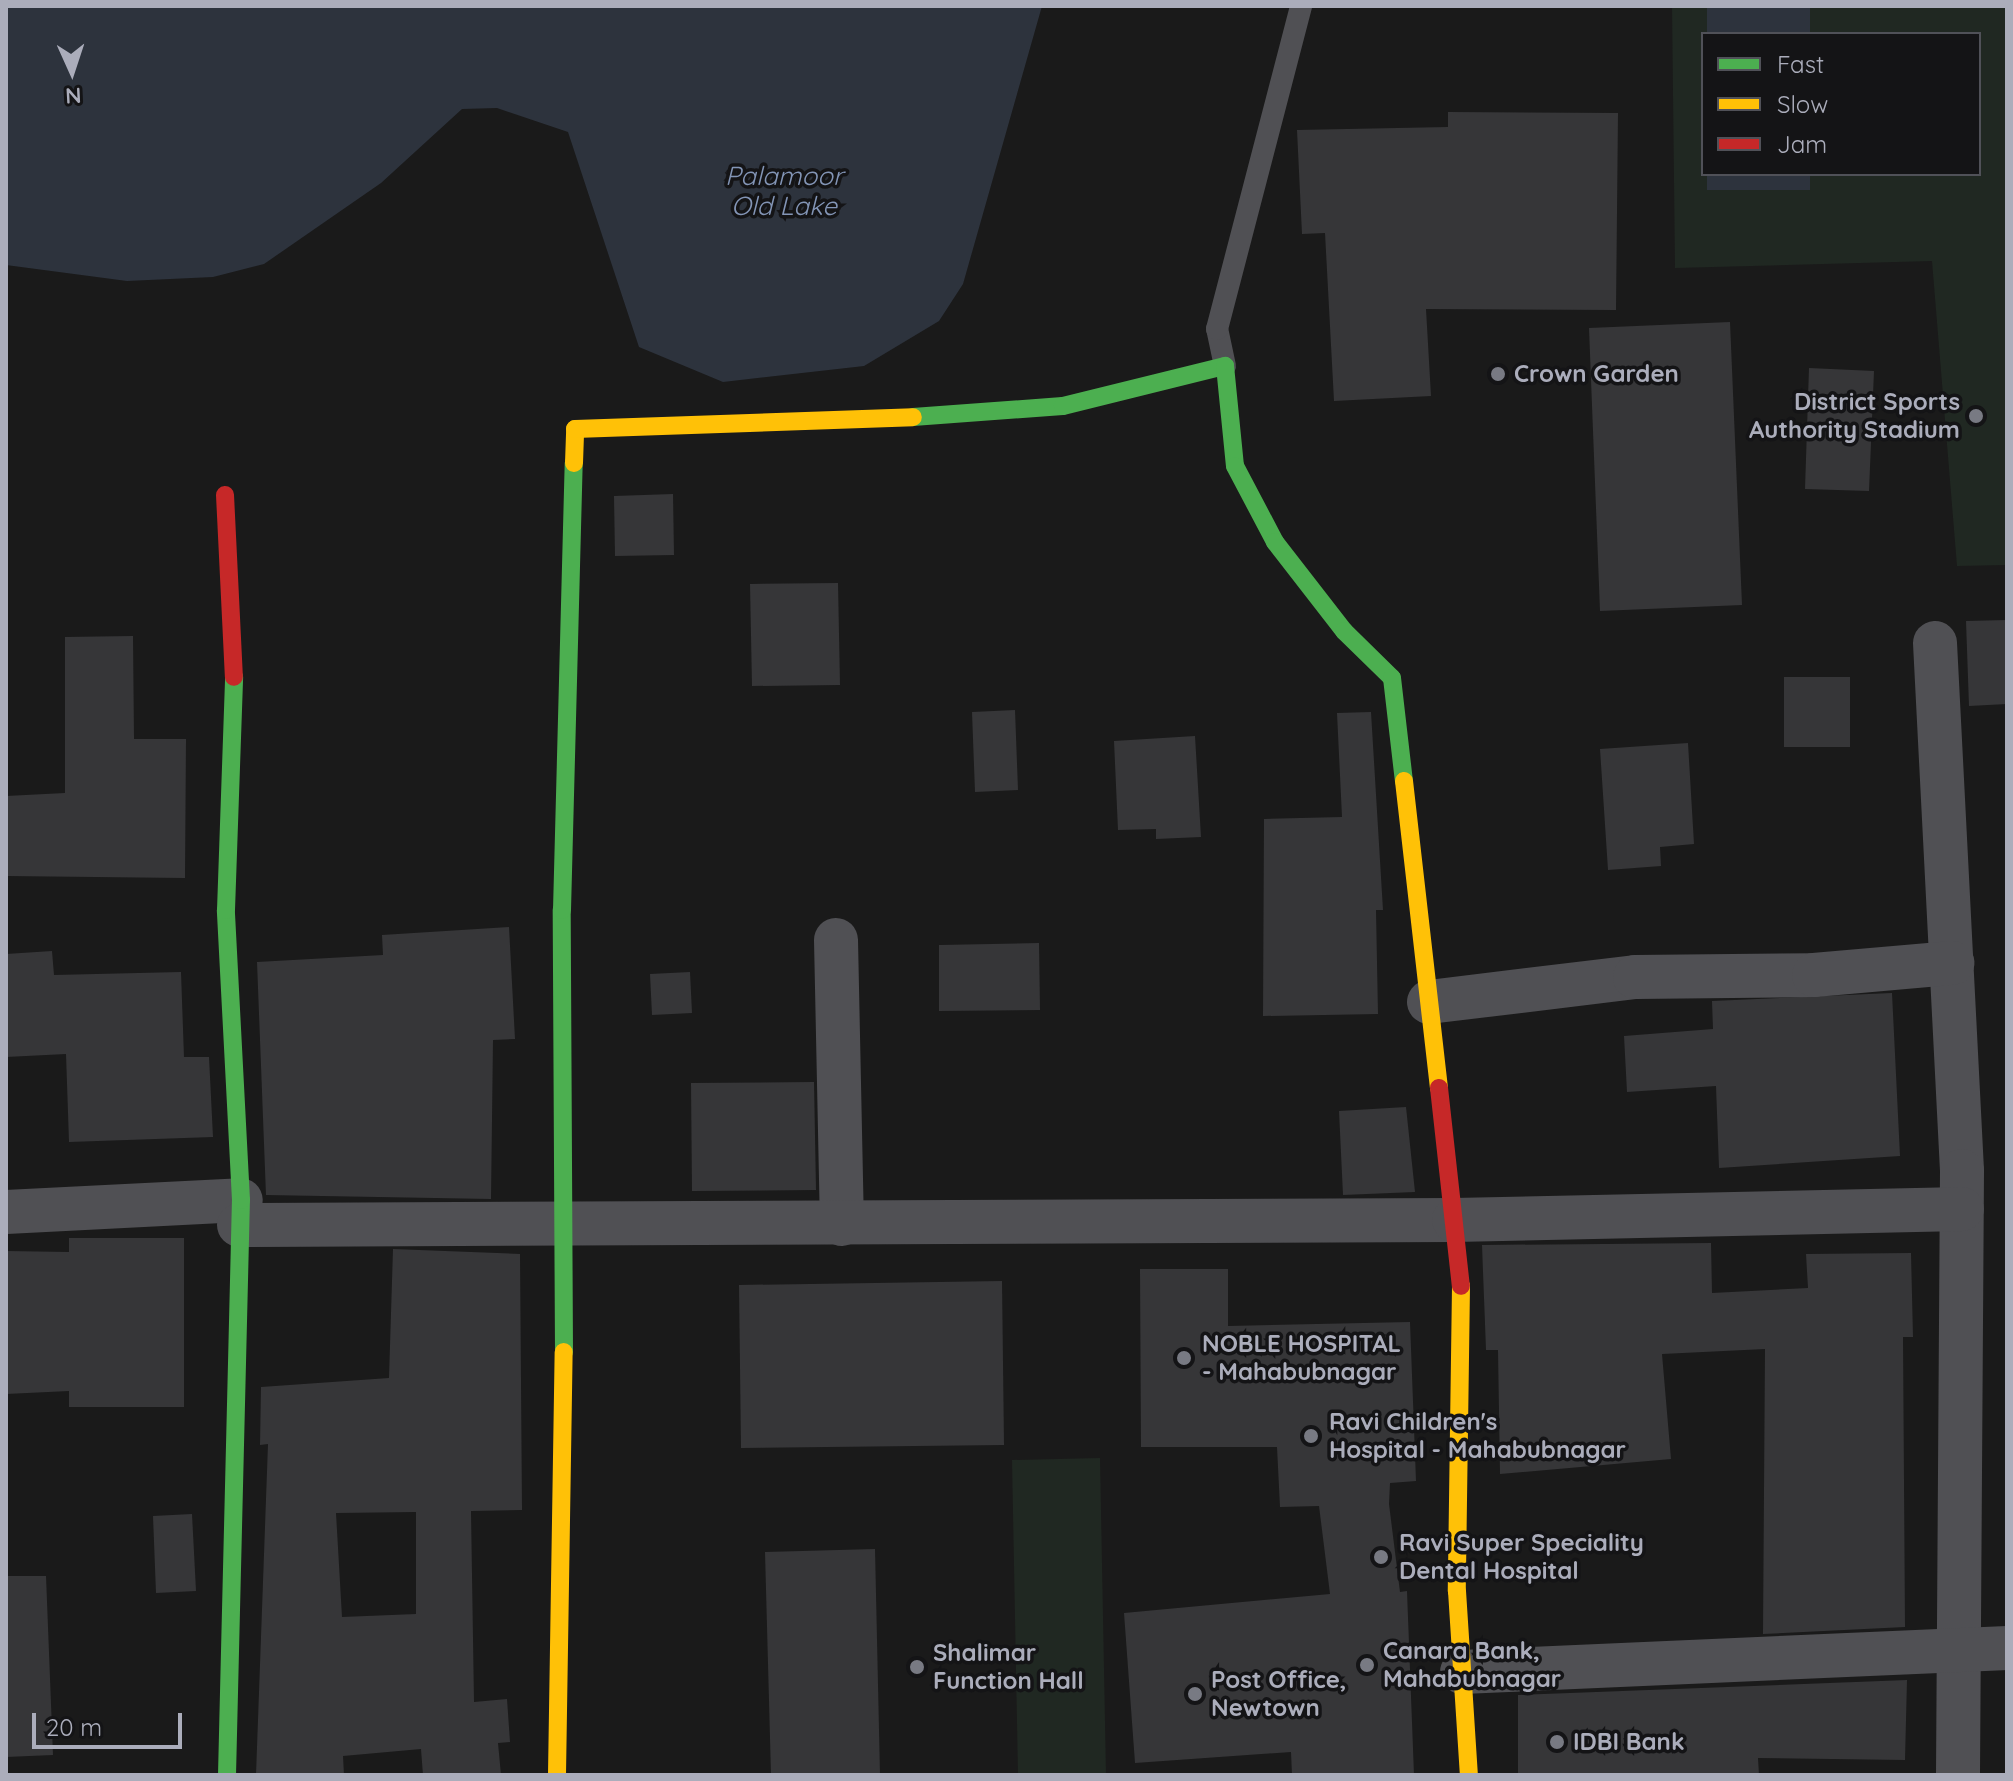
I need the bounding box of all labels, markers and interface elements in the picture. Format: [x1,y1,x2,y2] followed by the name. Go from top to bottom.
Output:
[32,32,112,112] north arrow
[1701,32,1981,176] legend
[1777,49,1824,79] text: Fast
[64,82,82,110] text: N
[1777,89,1828,119] text: Slow
[1777,129,1827,159] text: Jam
[725,160,843,222] water label: Palamoor Old Lake
[1514,360,1679,388] place label: Crown Garden
[1489,365,1507,383] marker: Crown Garden
[1749,388,1960,444] place label: District Sports Authority Stadium
[1967,407,1985,425] marker: District Sports Authority Stadium
[1202,1330,1401,1386] place label: NOBLE HOSPITAL - Mahabubnagar
[1173,1347,1195,1369] marker: NOBLE HOSPITAL - Mahabubnagar
[1329,1408,1626,1464] place label: Ravi Children's Hospital - Mahabubnagar
[1300,1425,1322,1447] marker: Ravi Children's Hospital - Mahabubnagar
[1399,1529,1644,1585] place label: Ravi Super Speciality Dental Hospital
[1370,1546,1392,1568] marker: Ravi Super Speciality Dental Hospital
[1383,1637,1561,1693] place label: Canara Bank, Mahabubnagar
[933,1639,1084,1695] place label: Shalimar Function Hall
[1358,1656,1376,1674] marker: Canara Bank, Mahabubnagar
[908,1658,926,1676] marker: Shalimar Function Hall
[1211,1666,1346,1722] place label: Post Office, Newtown
[1186,1685,1204,1703] marker: Post Office, Newtown
[36,1697,186,1747] scale bar
[46,1712,102,1742] text: 20 m
[1573,1728,1685,1756] place label: IDBI Bank
[1548,1733,1566,1751] marker: IDBI Bank

